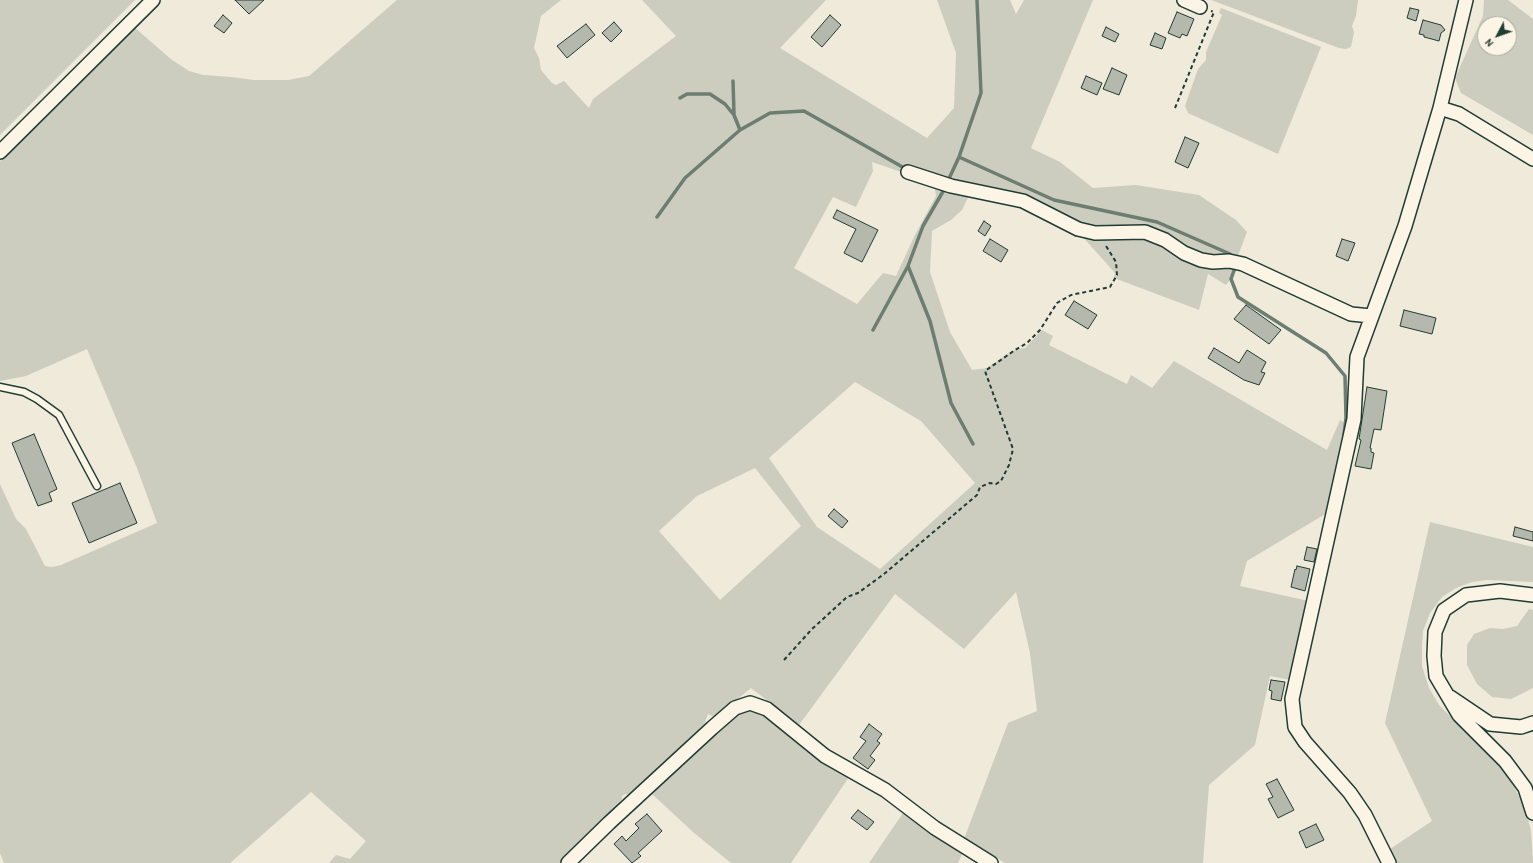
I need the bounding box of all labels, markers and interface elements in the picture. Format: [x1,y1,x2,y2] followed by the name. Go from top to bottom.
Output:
[1477,16,1517,56] north arrow
[1481,36,1496,50] text: N

